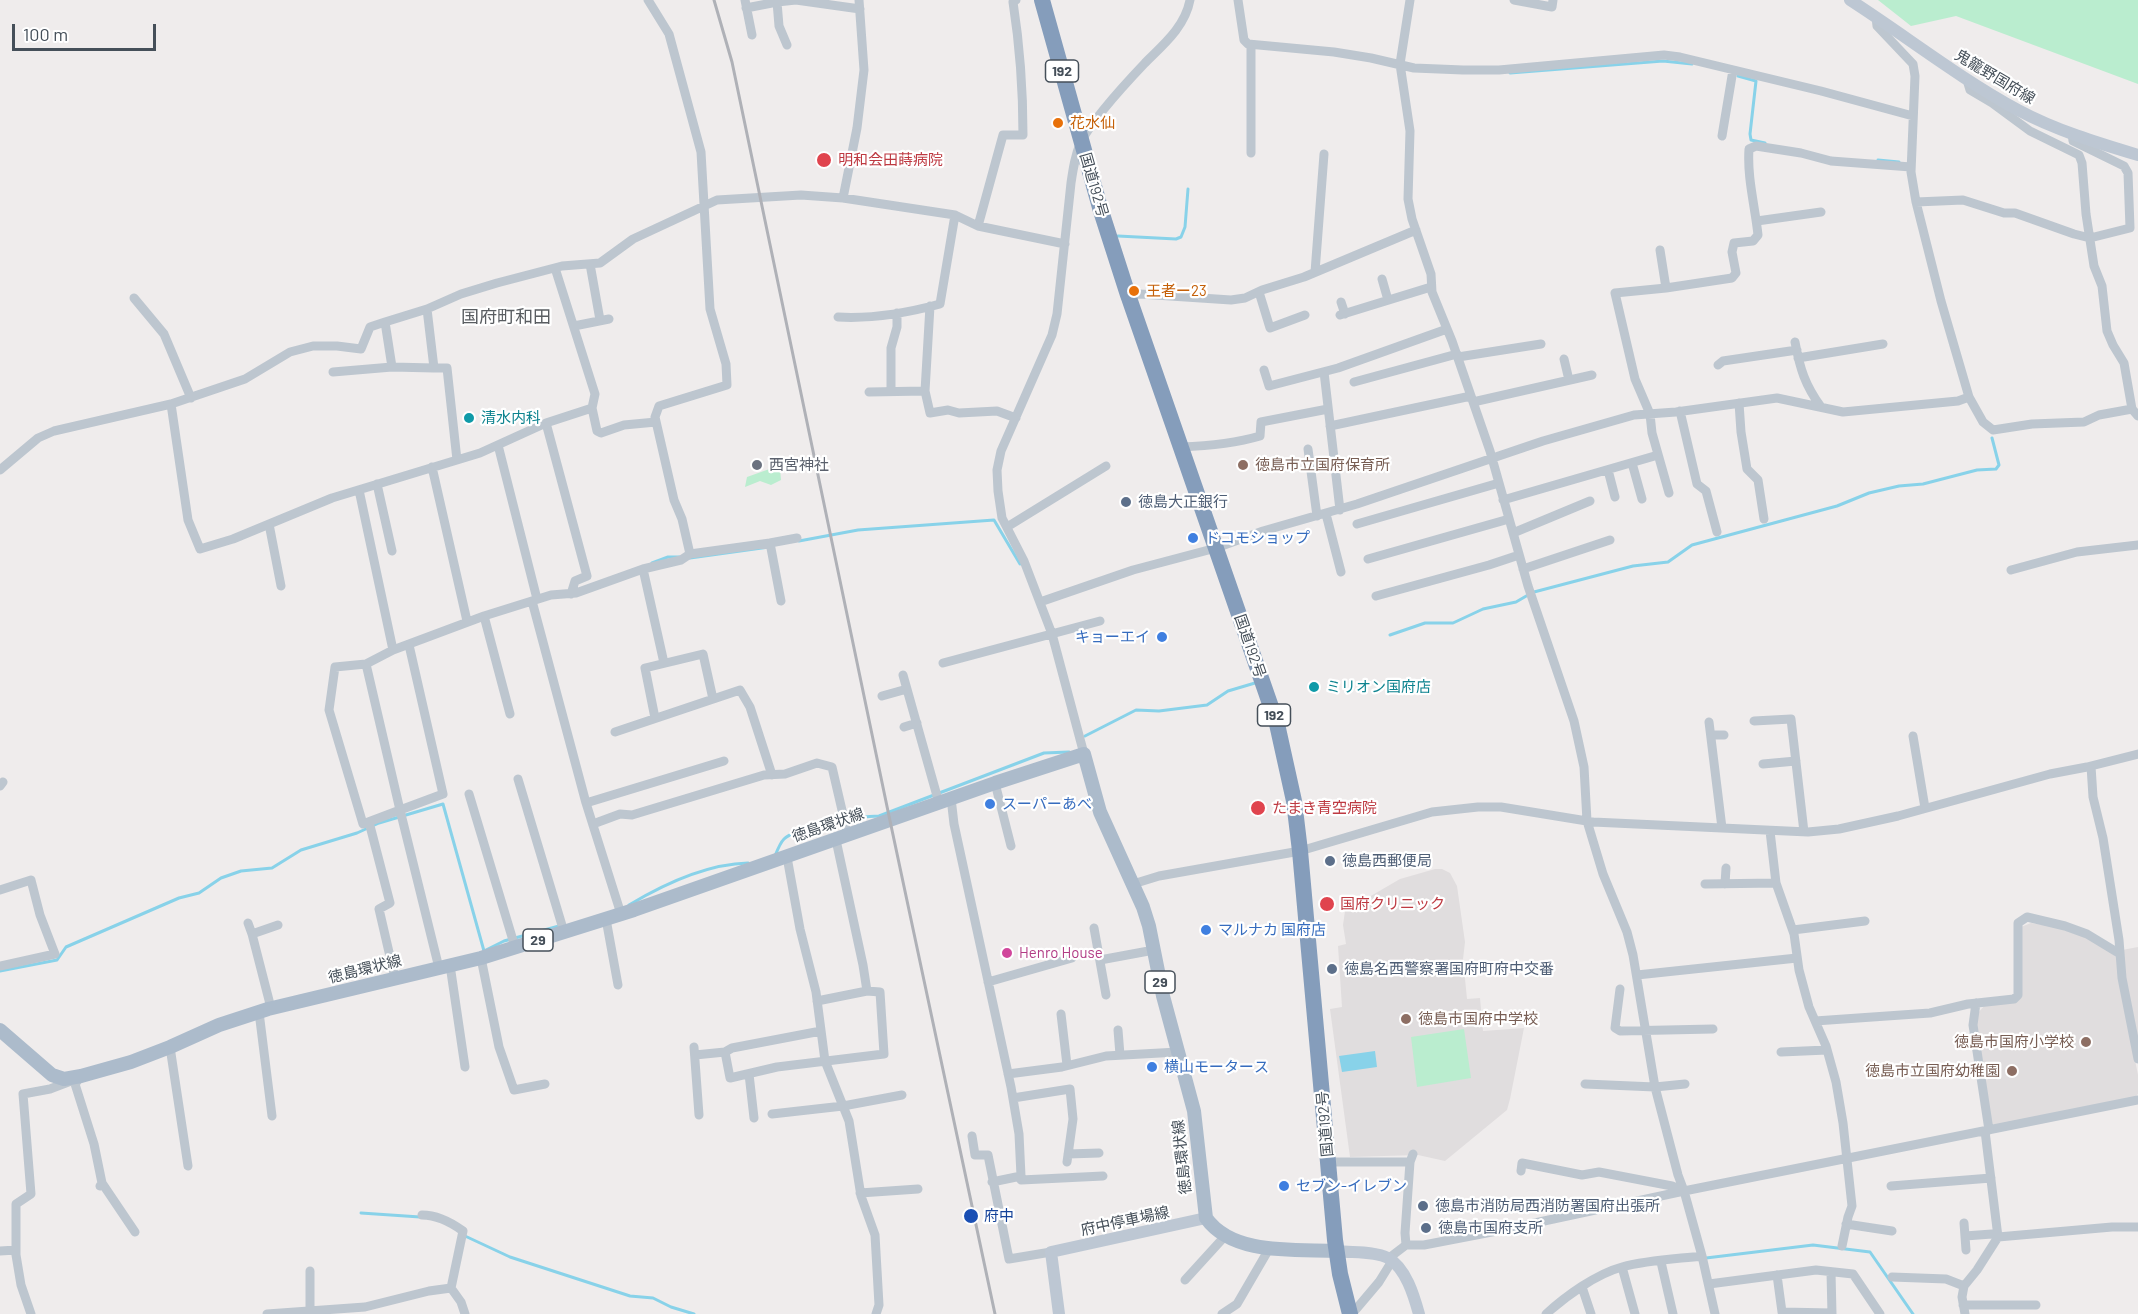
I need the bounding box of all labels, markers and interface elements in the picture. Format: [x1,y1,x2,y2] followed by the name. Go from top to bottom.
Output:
[15,12,159,50] scale bar
[23,23,68,45] text: 100 m
[1952,46,2038,108] street label: 鬼籠野国府線
[1046,60,1078,82] road number: 192
[1070,114,1115,132] place label: 花水仙
[1051,116,1065,130] marker: 花水仙
[815,151,833,169] marker: 明和会田蒔病院
[838,151,943,169] place label: 明和会田蒔病院
[1076,151,1112,219] street label: 国道192号
[1146,282,1207,300] place label: 王者ー23
[1127,284,1141,298] marker: 王者ー23
[461,306,551,328] district label: 国府町和田
[481,409,541,427] place label: 清水内科
[462,411,476,425] marker: 清水内科
[769,456,829,474] place label: 西宮神社
[1255,456,1390,474] place label: 徳島市立国府保育所
[750,458,764,472] marker: 西宮神社
[1236,458,1250,472] marker: 徳島市立国府保育所
[1138,493,1228,511] place label: 徳島大正銀行
[1119,495,1133,509] marker: 徳島大正銀行
[1205,529,1310,547] place label: ドコモショップ
[1186,531,1200,545] marker: ドコモショップ
[1231,612,1269,680] street label: 国道192号
[1075,628,1150,646] place label: キョーエイ
[1155,630,1169,644] marker: キョーエイ
[1326,678,1431,696] place label: ミリオン国府店
[1307,680,1321,694] marker: ミリオン国府店
[1258,704,1290,726] road number: 192
[1002,795,1092,813] place label: スーパーあべ
[983,797,997,811] marker: スーパーあべ
[1249,799,1267,817] marker: たまき青空病院
[1272,799,1377,817] place label: たまき青空病院
[790,804,866,846] street label: 徳島環状線
[1342,852,1432,870] place label: 徳島西郵便局
[1323,854,1337,868] marker: 徳島西郵便局
[1318,895,1336,913] marker: 国府クリニック
[1340,895,1445,913] place label: 国府クリニック
[1218,921,1326,939] place label: マルナカ 国府店
[1199,923,1213,937] marker: マルナカ 国府店
[523,929,553,951] road number: 29
[1019,944,1103,962] place label: Henro House
[1000,946,1014,960] marker: Henro House
[326,951,404,987] street label: 徳島環状線
[1344,960,1554,978] place label: 徳島名西警察署国府町府中交番
[1325,962,1339,976] marker: 徳島名西警察署国府町府中交番
[1145,971,1175,993] road number: 29
[1418,1010,1538,1028] place label: 徳島市国府中学校
[1399,1012,1413,1026] marker: 徳島市国府中学校
[1954,1033,2074,1051] place label: 徳島市国府小学校
[2079,1035,2093,1049] marker: 徳島市国府小学校
[1164,1058,1269,1076] place label: 横山モータース
[1145,1060,1159,1074] marker: 横山モータース
[1865,1062,2000,1080] place label: 徳島市立国府幼稚園
[2005,1064,2019,1078] marker: 徳島市立国府幼稚園
[1313,1090,1337,1158] street label: 国道192号
[1169,1119,1195,1195] street label: 徳島環状線
[1296,1177,1407,1195] place label: セブン-イレブン
[1277,1179,1291,1193] marker: セブン-イレブン
[1435,1197,1660,1215] place label: 徳島市消防局西消防署国府出張所
[1416,1199,1430,1213] marker: 徳島市消防局西消防署国府出張所
[1079,1203,1171,1239] street label: 府中停車場線
[962,1207,980,1225] marker: 府中
[984,1207,1014,1225] place label: 府中
[1438,1219,1543,1237] place label: 徳島市国府支所
[1419,1221,1433,1235] marker: 徳島市国府支所

